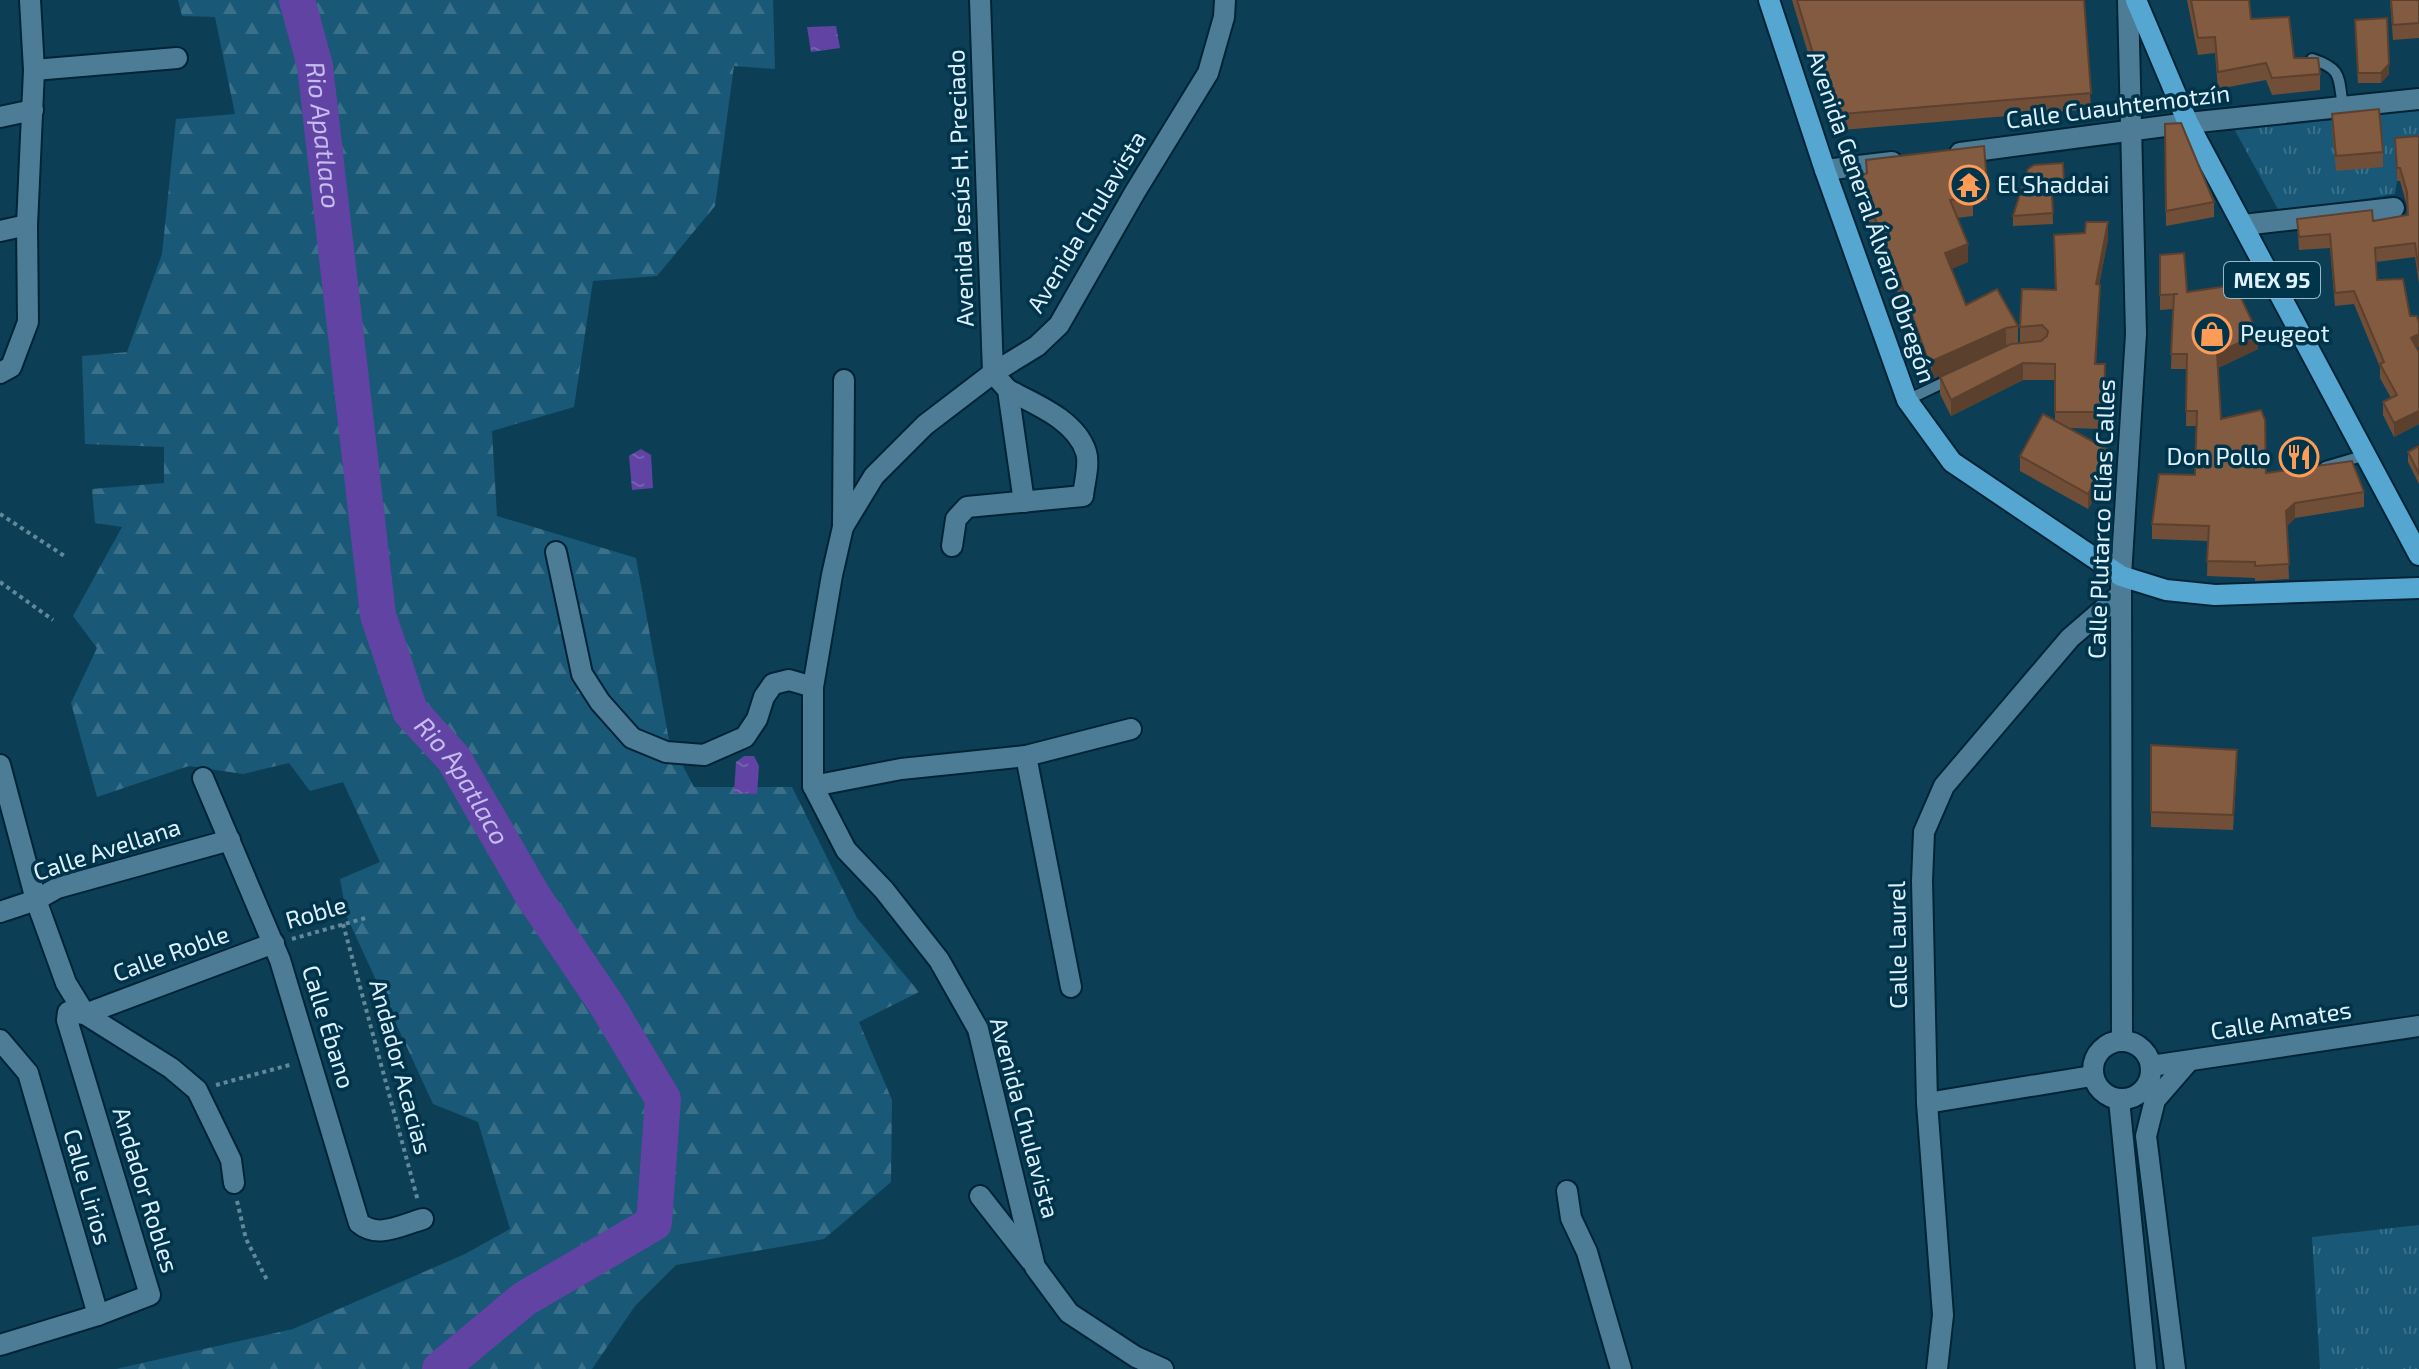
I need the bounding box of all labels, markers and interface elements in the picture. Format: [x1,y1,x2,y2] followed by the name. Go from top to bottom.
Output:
[1802,47,1943,386] street label: Avenida General Álvaro Obregón
[940,49,979,327] street label: Avenida Jesús H. Preciado
[301,60,348,210] water label: Rio Apatlaco
[2004,77,2231,134] street label: Calle Cuauhtemotzín
[1020,125,1151,317] street label: Avenida Chulavista
[1948,164,1990,206] temple icon: El Shaddai
[1997,169,2110,198] place label: El Shaddai
[2224,262,2320,298] road number: MEX 95
[2191,313,2233,355] shop icon: Peugeot
[2240,318,2330,347] place label: Peugeot
[2081,379,2120,659] street label: Calle Plutarco Elías Calles
[2278,436,2320,478] restaurant icon: Don Pollo
[2167,441,2271,470] place label: Don Pollo
[409,710,517,850] water label: Rio Apatlaco
[29,811,184,886] street label: Calle Avellana
[1881,881,1912,1009] street label: Calle Laurel
[282,889,349,934] street label: Roble
[108,918,232,987] street label: Calle Roble
[297,961,362,1092] street label: Calle Ébano
[364,976,439,1157] street label: Andador Acacias
[2208,994,2353,1045] street label: Calle Amates
[985,1014,1066,1221] street label: Avenida Chulavista
[107,1103,185,1276] street label: Andador Robles
[58,1125,119,1248] street label: Calle Lirios

